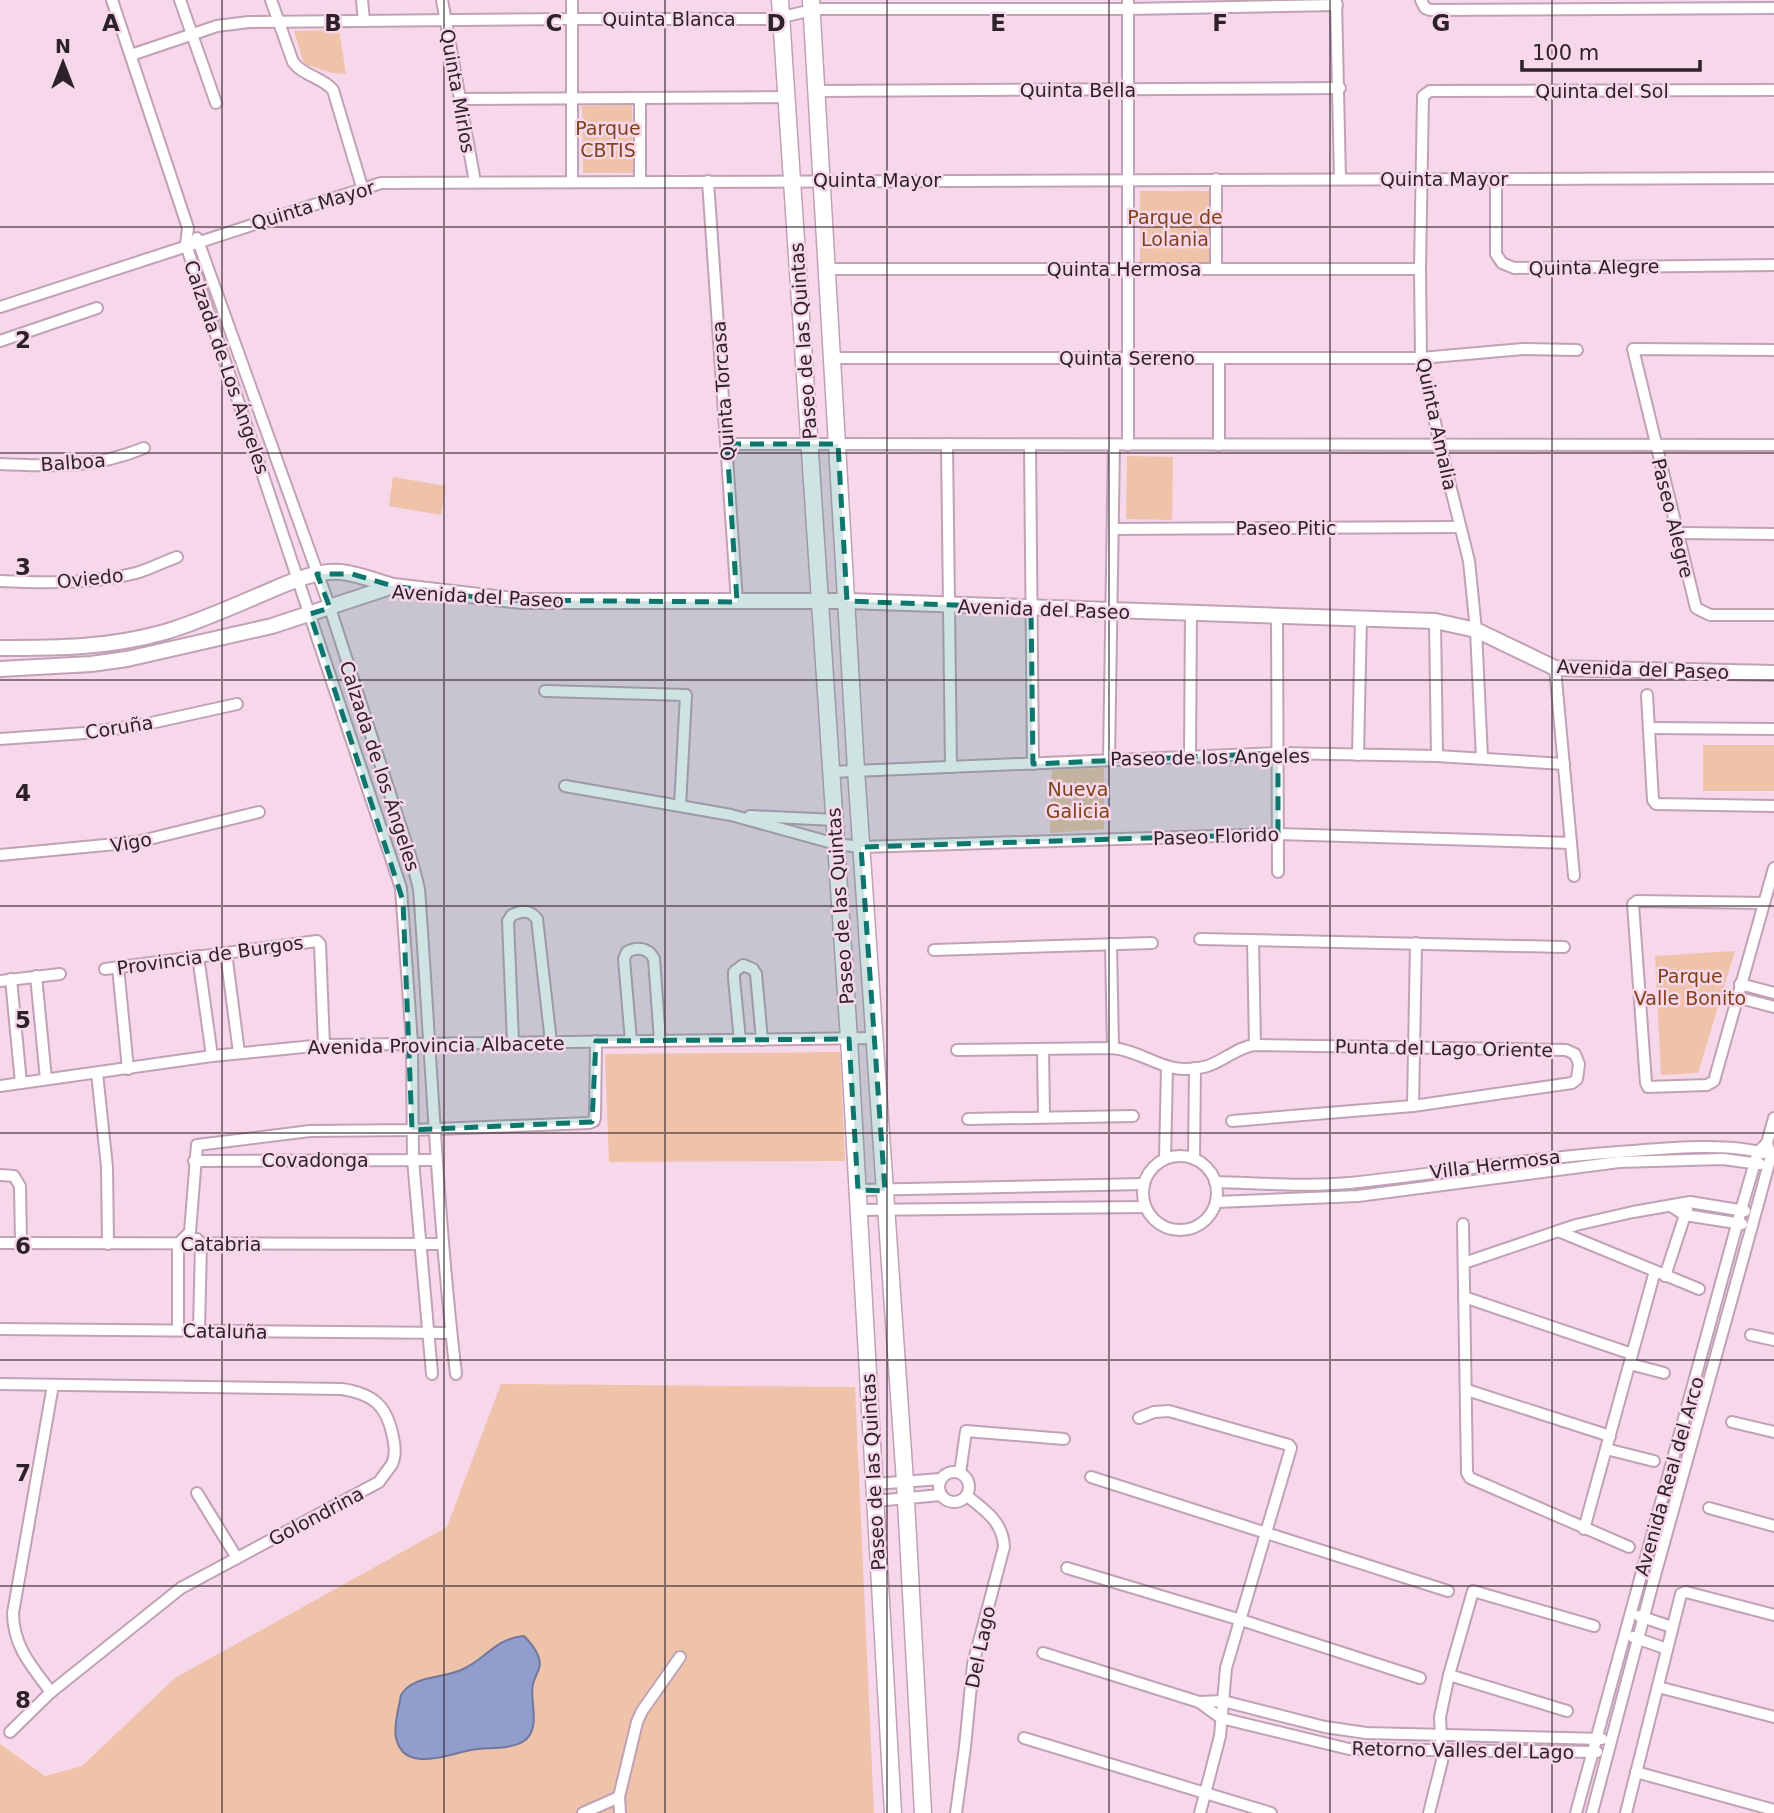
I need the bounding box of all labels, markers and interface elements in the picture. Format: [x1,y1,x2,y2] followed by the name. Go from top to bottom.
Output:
[602,8,736,30] street label: Quinta Blanca
[102,10,120,36] text: A
[324,10,342,36] text: B
[546,10,562,36] text: C
[766,10,786,36] text: D
[990,10,1006,36] text: E
[1212,10,1228,36] text: F
[1432,10,1450,36] text: G
[436,27,480,155] street label: Quinta Mirlos
[28,28,98,98] north arrow
[1522,28,1700,72] scale bar
[55,35,71,57] text: N
[1532,41,1599,65] text: 100 m
[1020,79,1136,101] street label: Quinta Bella
[1535,80,1669,102] street label: Quinta del Sol
[575,117,641,161] park label: Parque CBTIS
[1380,168,1508,190] street label: Quinta Mayor
[813,169,941,191] street label: Quinta Mayor
[248,176,378,234] street label: Quinta Mayor
[1127,206,1223,250] park label: Parque de Lolania
[785,242,821,440] street label: Paseo de las Quintas
[1529,255,1659,279] street label: Quinta Alegre
[180,257,274,477] street label: Calzada de Los Ángeles
[1047,258,1201,280] street label: Quinta Hermosa
[707,320,739,462] street label: Quinta Torcasa
[15,327,31,353] text: 2
[1059,347,1195,369] street label: Quinta Sereno
[1412,356,1462,492] street label: Quinta Amalia
[40,449,106,475] street label: Balboa
[1647,456,1699,580] street label: Paseo Alegre
[1236,517,1337,539] street label: Paseo Pitic
[15,554,31,580] text: 3
[56,564,124,592] street label: Oviedo
[391,581,565,611] street label: Avenida del Paseo
[957,595,1131,623] street label: Avenida del Paseo
[1556,655,1730,683] street label: Avenida del Paseo
[336,658,424,874] street label: Calzada de los Ángeles
[83,711,155,743] street label: Coruña
[1110,744,1310,770] street label: Paseo de los Angeles
[1046,778,1110,822] park label: Nueva Galicia
[15,780,31,806] text: 4
[822,807,858,1005] street label: Paseo de las Quintas
[1153,823,1279,849] street label: Paseo Florido
[109,828,153,856] street label: Vigo
[115,931,305,979] street label: Provincia de Burgos
[1634,965,1746,1009] park label: Parque Valle Bonito
[15,1007,31,1033] text: 5
[307,1032,565,1058] street label: Avenida Provincia Albacete
[1335,1035,1553,1061] street label: Punta del Lago Oriente
[1429,1145,1561,1183] street label: Villa Hermosa
[261,1149,369,1171] street label: Covadonga
[15,1233,31,1259] text: 6
[181,1233,261,1255] street label: Catabria
[182,1319,268,1343] street label: Cataluña
[857,1373,889,1571] street label: Paseo de las Quintas
[1630,1374,1708,1578] street label: Avenida Real del Arco
[15,1460,31,1486] text: 7
[265,1482,367,1550] street label: Golondrina
[961,1604,999,1690] street label: Del Lago
[15,1687,31,1713] text: 8
[1352,1737,1574,1763] street label: Retorno Valles del Lago

